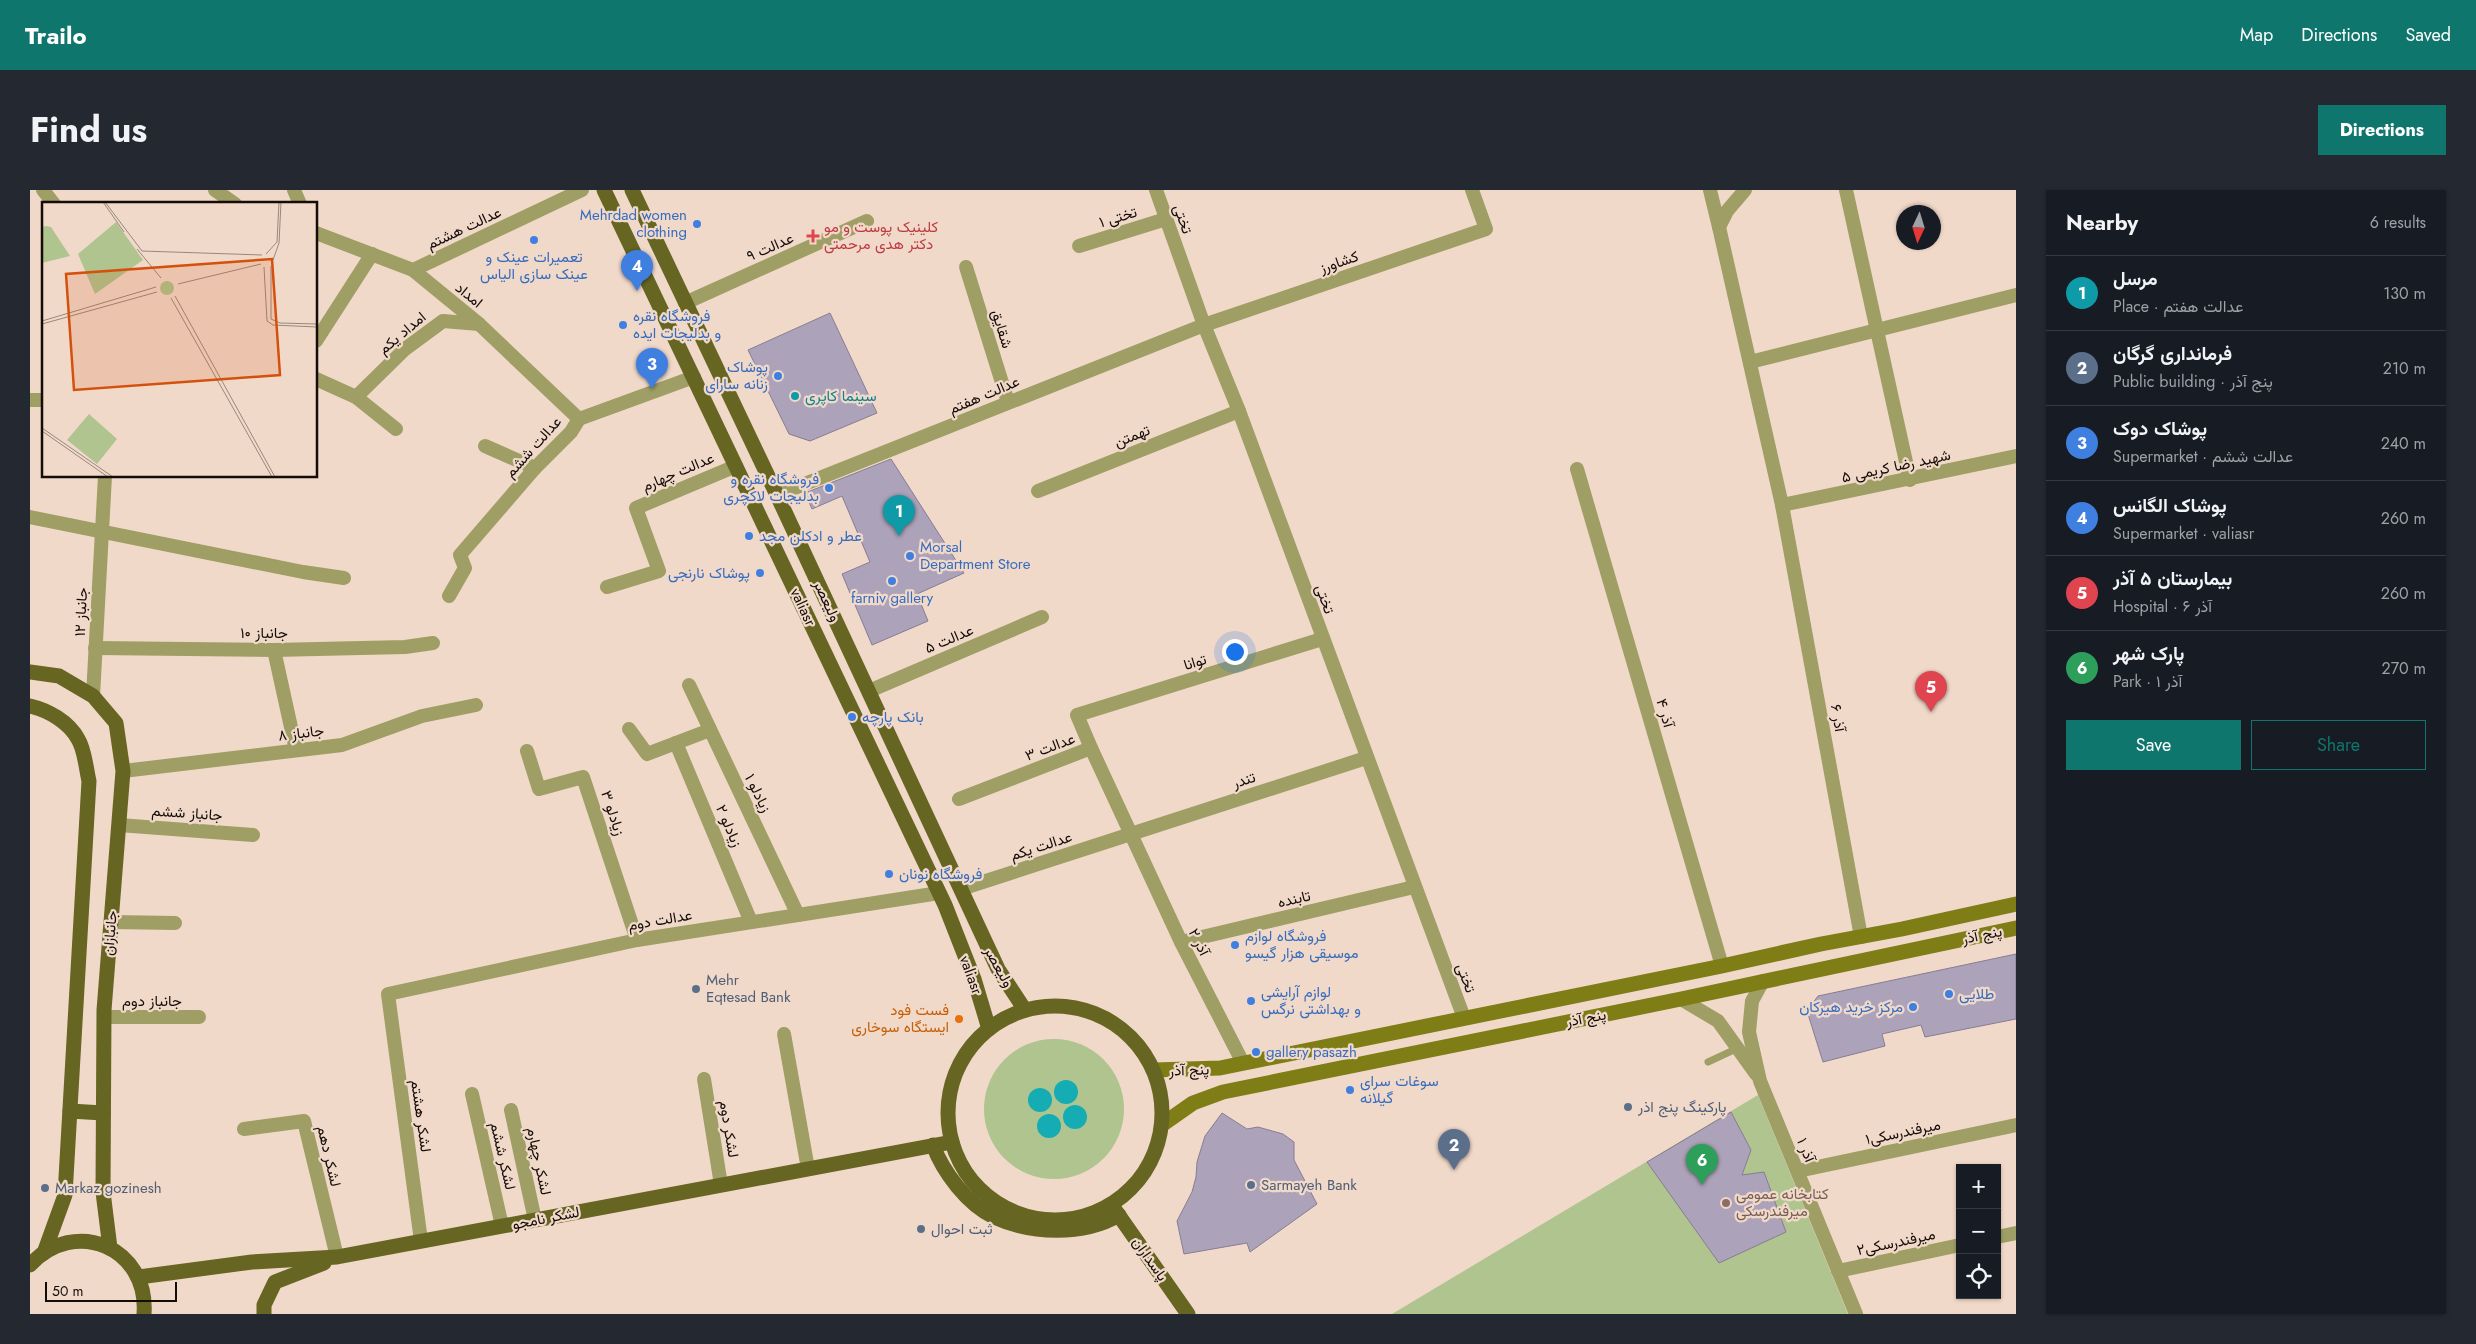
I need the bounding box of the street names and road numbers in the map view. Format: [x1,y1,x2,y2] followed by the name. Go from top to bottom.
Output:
[423,201,505,255] street label: عدالت هشتم
[1096,201,1140,233] street label: ۱ تختی
[1168,201,1199,237] street label: تختی
[743,227,797,267] street label: عدالت ۹
[1316,245,1362,279] street label: کشاورز
[450,277,488,313] street label: امداد
[373,306,431,360] street label: امداد یکم
[986,307,1018,351] street label: شقایق
[945,370,1023,420] street label: عدالت هفتم
[499,411,567,483] street label: عدالت ششم
[1111,419,1154,453] street label: تهمتن
[1839,444,1953,488] street label: شهید رضا کریمی ۵
[639,447,718,497] street label: عدالت چهارم
[807,576,846,625] street label: ولیعصر
[1310,581,1341,617] street label: تختی
[785,584,822,630] street label: valiasr
[69,587,93,637] street label: ۱۲ جانباز
[921,619,977,659] street label: عدالت ۵
[240,622,288,644] street label: ۱۰ جانباز
[1181,648,1210,676] street label: توانا
[1650,696,1680,731] street label: آذر ۴
[1825,702,1851,735] street label: آذر ۶
[277,719,325,747] street label: جانباز ۸
[1022,727,1078,767] street label: عدالت ۳
[1229,766,1258,794] street label: تندر
[739,770,777,816] street label: زیادلو ۱
[595,788,631,838] street label: زیادلو ۳
[151,800,223,826] street label: جانباز ششم
[710,801,748,851] street label: زیادلو ۲
[1007,826,1075,866] street label: عدالت یکم
[1275,885,1313,913] street label: تابنده
[626,904,694,936] street label: عدالت دوم
[97,910,123,956] street label: جانبازان
[1959,920,2004,950] street label: پنج آذر
[1183,924,1216,961] street label: ۲ آذر
[978,942,1019,991] street label: ولیعصر
[954,953,988,998] street label: valiasr
[1450,960,1482,996] street label: تختی
[122,990,182,1012] street label: جانباز دوم
[1563,1003,1608,1033] street label: پنج آذر
[1167,1058,1210,1082] street label: پنج آذر
[405,1078,437,1154] street label: لشکر هشتم
[714,1099,744,1159] street label: لشکر دوم
[1863,1113,1943,1151] street label: میرفندرسکی۱
[485,1120,521,1192] street label: لشکر ششم
[311,1123,347,1189] street label: لشکر دهم
[521,1125,557,1197] street label: لشکر چهارم
[1791,1134,1821,1167] street label: ۱ آذر
[511,1201,581,1235] street label: لشکر نامجو
[1855,1223,1937,1261] street label: میرفندرسکی۲
[1127,1232,1173,1286] street label: پاسداران

